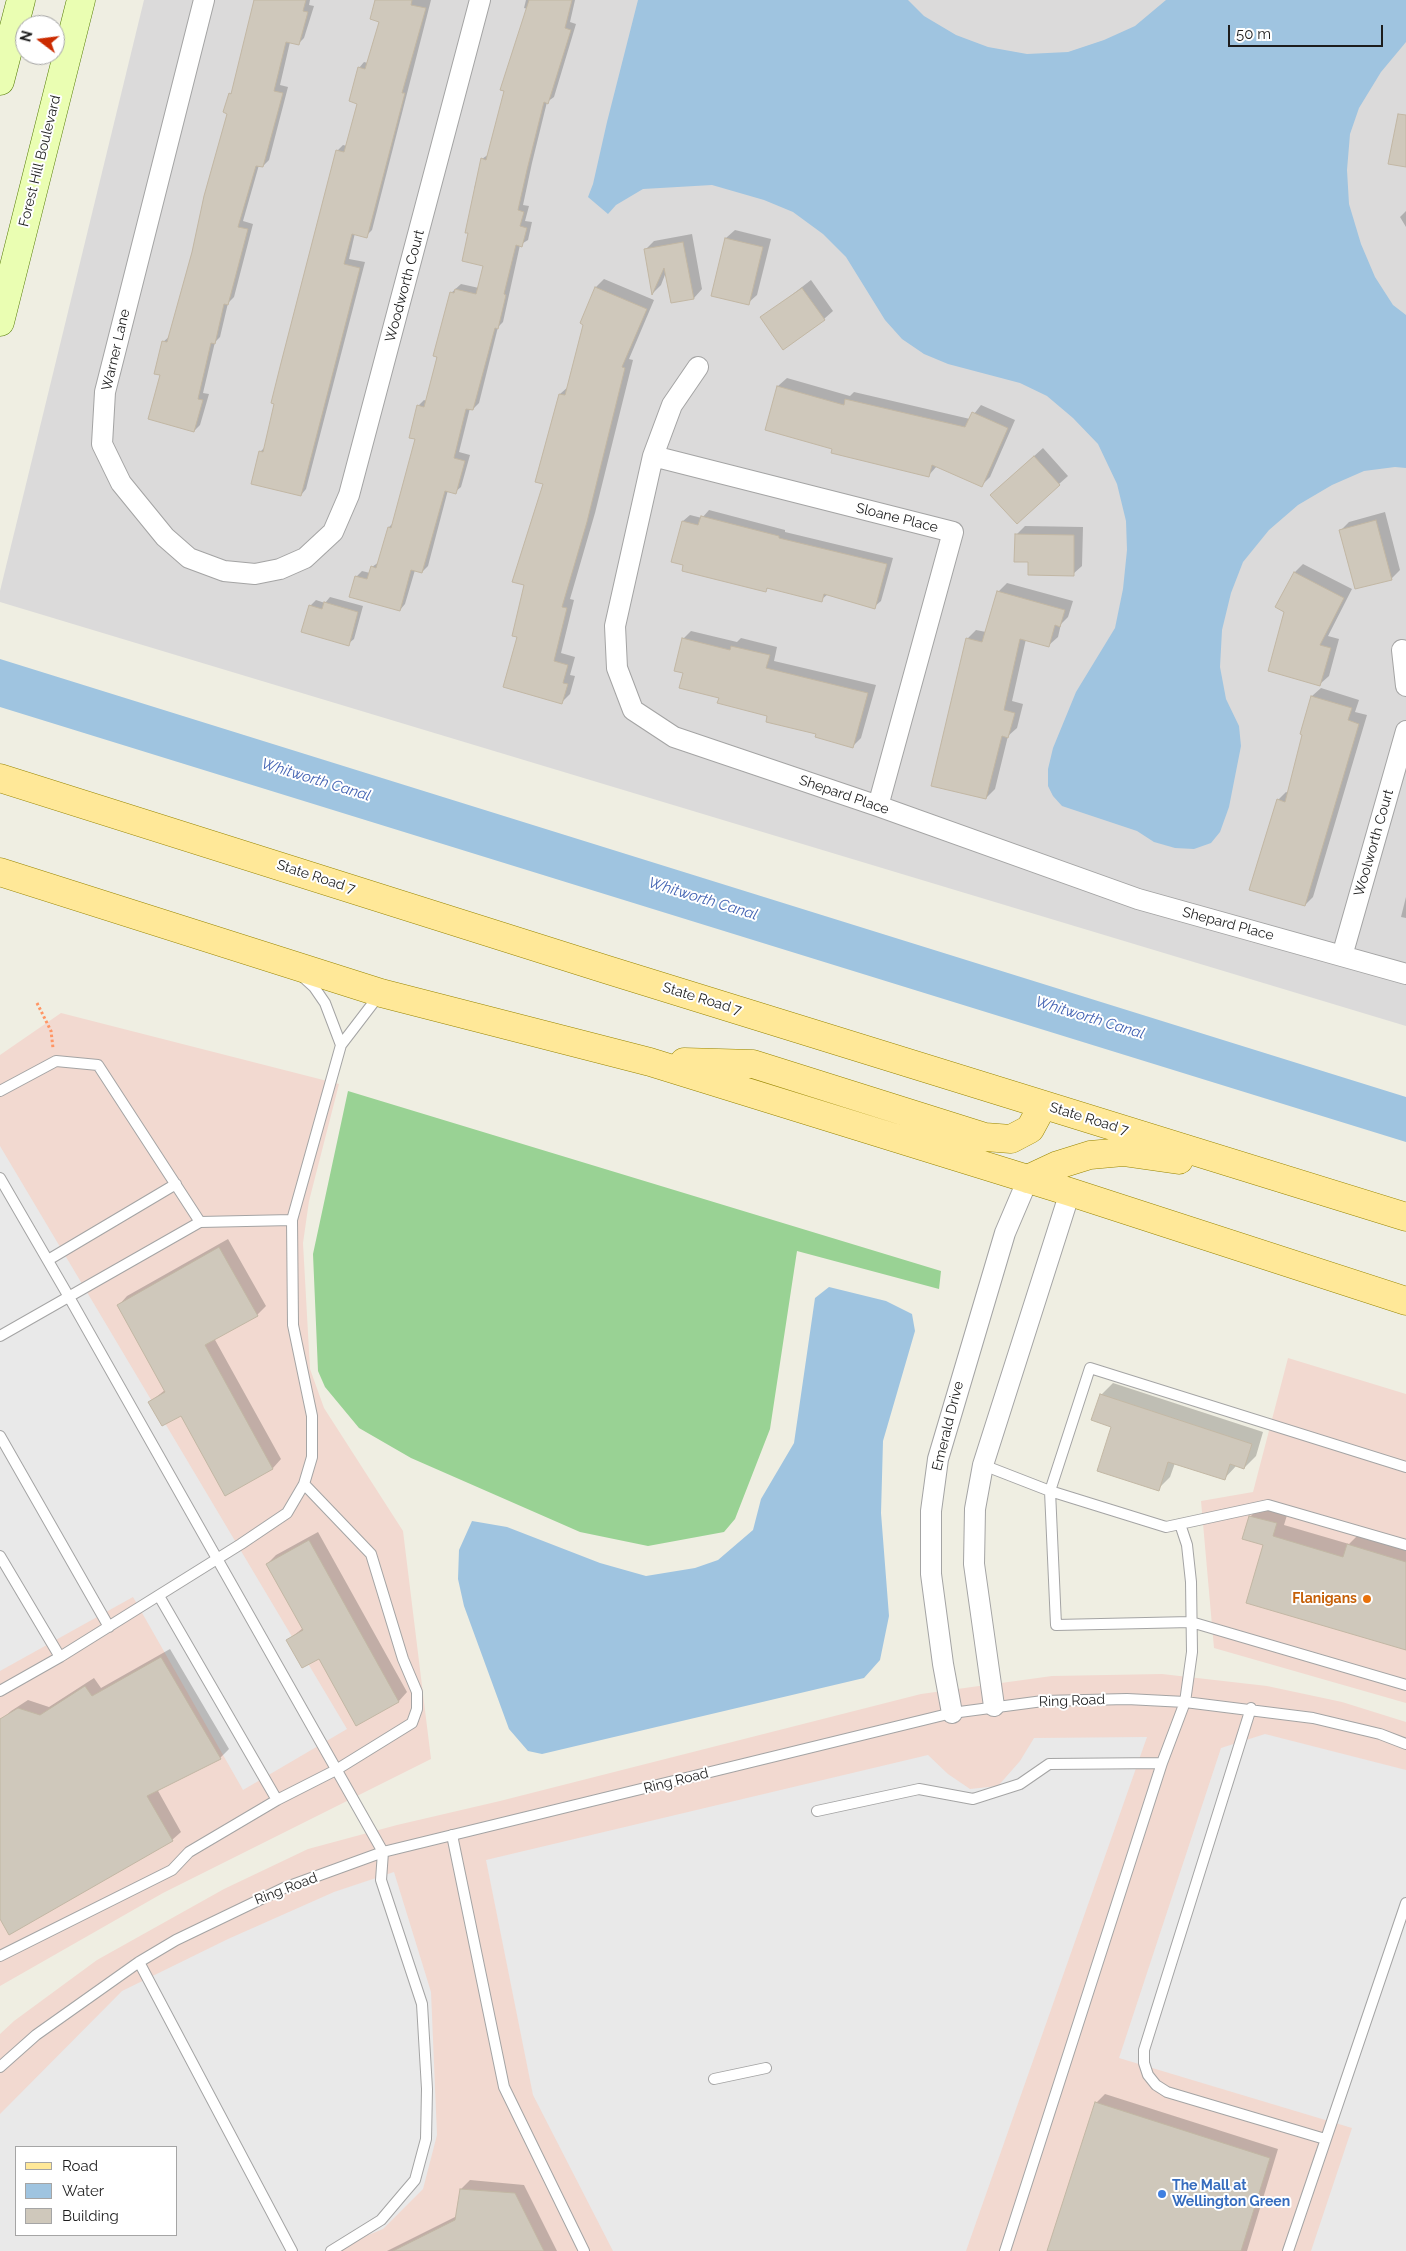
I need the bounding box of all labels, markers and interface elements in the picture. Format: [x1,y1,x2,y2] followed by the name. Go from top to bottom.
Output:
[15,15,65,65] north arrow
[1231,15,1386,47] scale bar
[1236,25,1271,43] text: 50 m
[17,29,36,44] text: N
[16,94,64,228] street label: Forest Hill Boulevard
[382,228,428,344] street label: Woodworth Court
[98,307,134,393] street label: Warner Lane
[854,500,940,536] street label: Sloane Place
[259,755,373,805] water label: Whitworth Canal
[797,772,891,818] street label: Shepard Place
[1351,788,1397,898] street label: Woolworth Court
[275,856,357,898] street label: State Road 7
[646,874,760,924] water label: Whitworth Canal
[1180,904,1276,944] street label: Shepard Place
[661,979,743,1019] street label: State Road 7
[1033,993,1147,1043] water label: Whitworth Canal
[1048,1099,1130,1139] street label: State Road 7
[929,1380,967,1472] street label: Emerald Drive
[1292,1591,1357,1607] place label: Flanigans
[1361,1593,1373,1605] marker: Flanigans
[1039,1691,1105,1711] street label: Ring Road
[642,1765,710,1797] street label: Ring Road
[252,1869,320,1909] street label: Ring Road
[15,2146,178,2236] legend
[62,2157,98,2175] text: Road
[1172,2178,1290,2210] place label: The Mall at Wellington Green
[62,2182,104,2200] text: Water
[1156,2188,1168,2200] marker: The Mall at Wellington Green
[62,2207,119,2225] text: Building

